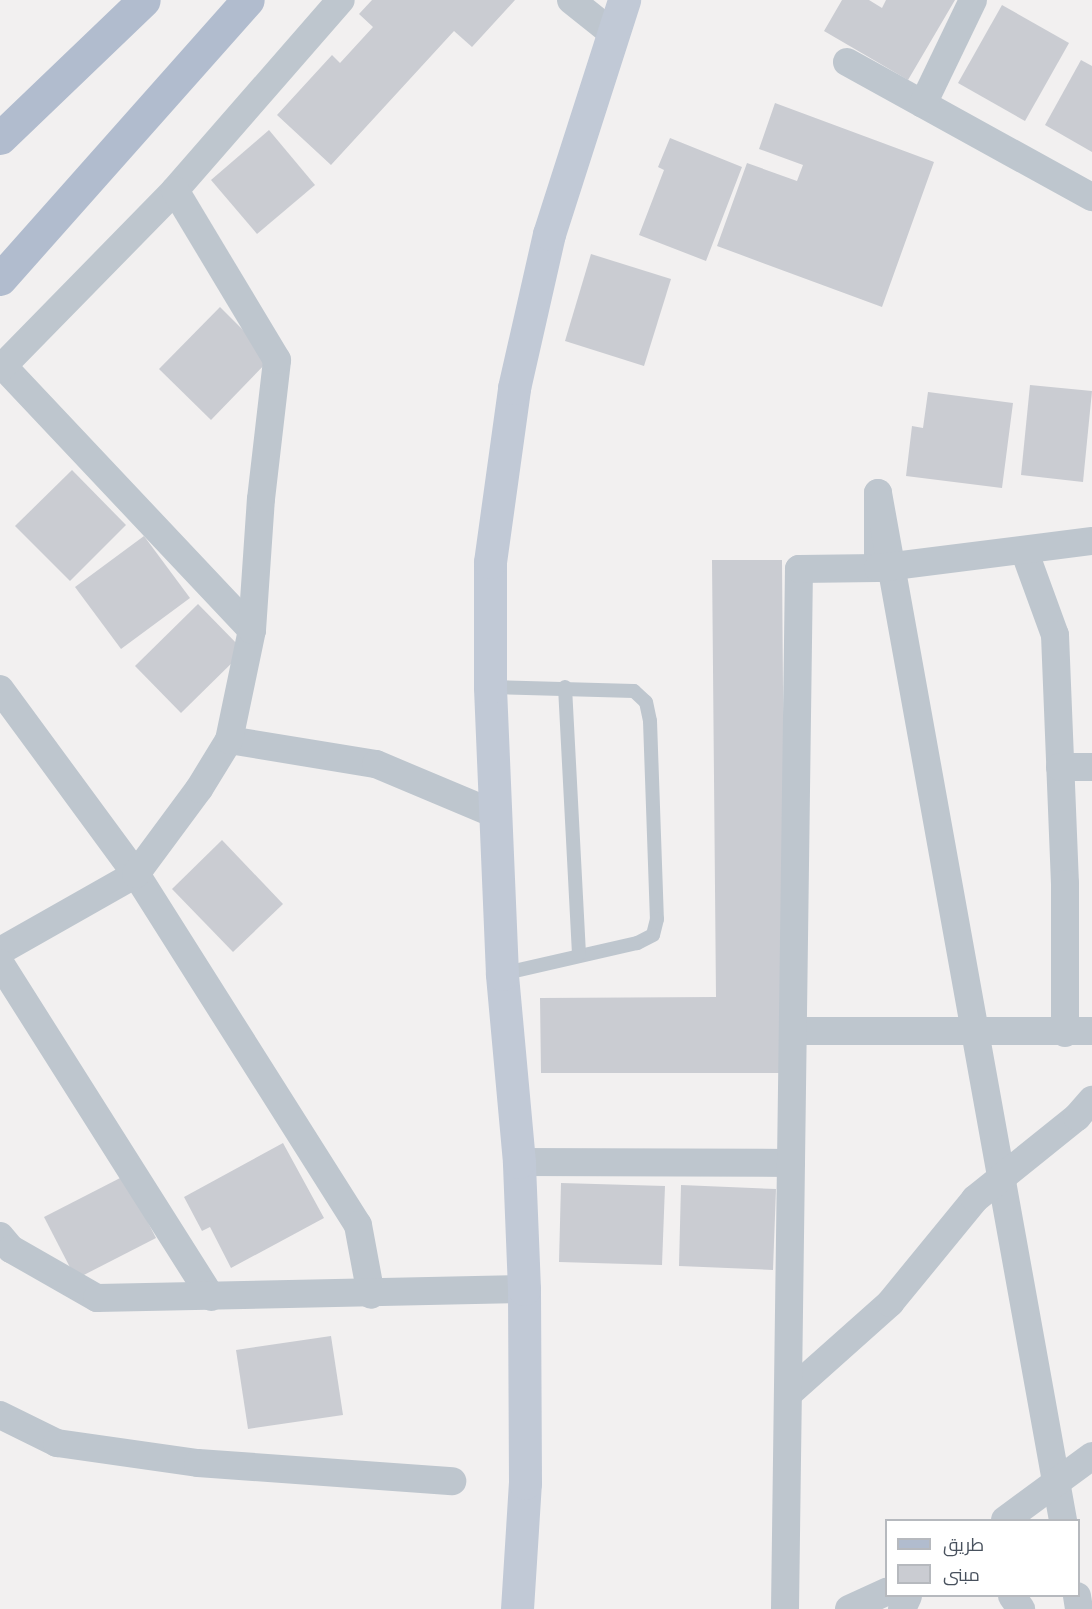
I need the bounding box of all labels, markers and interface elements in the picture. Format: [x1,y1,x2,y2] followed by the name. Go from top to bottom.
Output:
[885,1519,1080,1597] legend
[943,1532,984,1557] text: طريق
[943,1562,980,1587] text: مبنى

